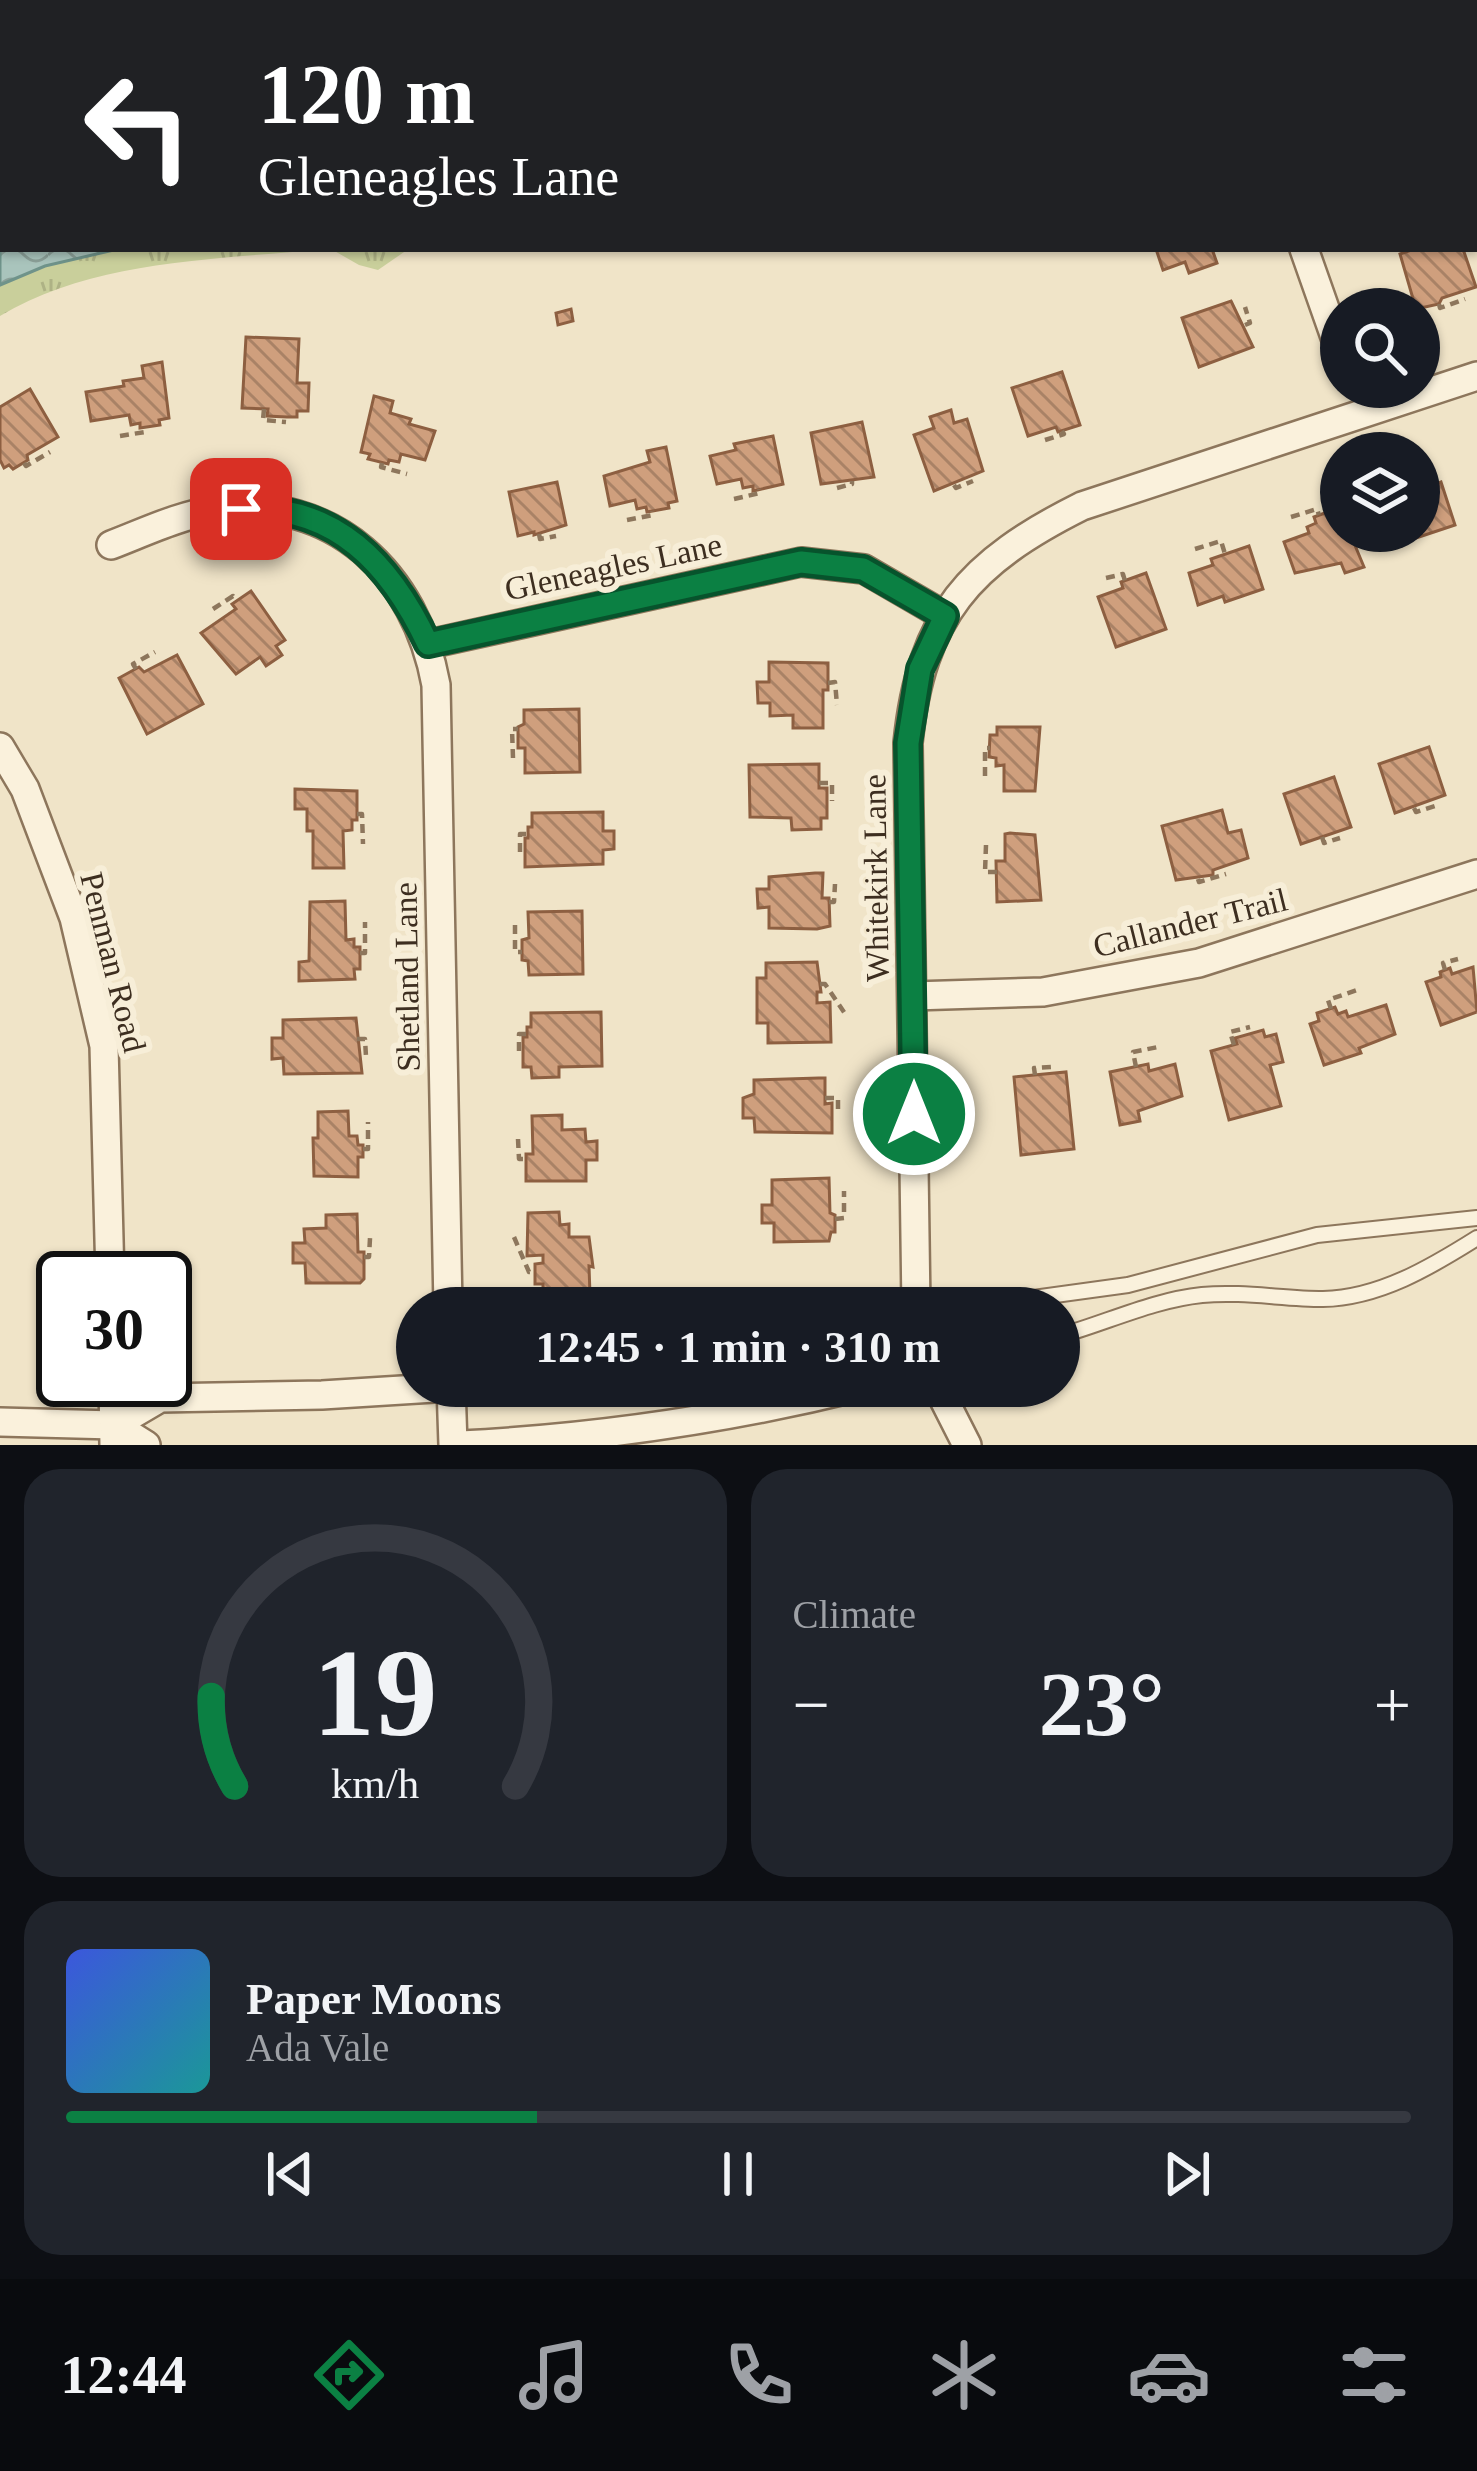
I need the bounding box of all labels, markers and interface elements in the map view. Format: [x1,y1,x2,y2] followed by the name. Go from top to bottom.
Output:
[60,48,216,204] icon: left
[258,48,475,141] text: 120 m
[258,147,619,207] text: Gleneagles Lane
[1320,288,1440,552] map controls
[1320,288,1440,408] button: search
[1320,432,1440,552] button: layers
[190,458,292,560] pin
[208,476,274,542] icon: arrive
[501,526,725,608] street label: Gleneagles Lane
[856,774,896,982] street label: Whitekirk Lane
[73,869,153,1056] street label: Penman Road
[1089,881,1291,964] street label: Callander Trail
[387,882,427,1072] street label: Shetland Lane
[851,1051,977,1177] position arrow
[36,1251,192,1407] speed limit sign: 30
[536,1322,941,1372] text: 12:45 · 1 min · 310 m
[793,1593,916,1636] text: Climate
[313,1624,438,1762] text: 19
[1039,1655,1165,1754] text: 23°
[793,1668,830,1741] text: −
[1374,1668,1411,1741] text: +
[331,1760,419,1807] text: km/h
[246,1974,501,2024] text: Paper Moons
[246,2026,389,2069] text: Ada Vale
[257,2141,323,2207] icon: previous
[705,2141,771,2207] icon: pause
[1154,2141,1220,2207] icon: next
[307,2333,391,2417] icon: directions
[512,2333,596,2417] icon: music
[717,2333,801,2417] icon: phone
[922,2333,1006,2417] icon: climate
[1127,2333,1211,2417] icon: car
[1332,2333,1416,2417] icon: filters
[61,2345,186,2405] text: 12:44

